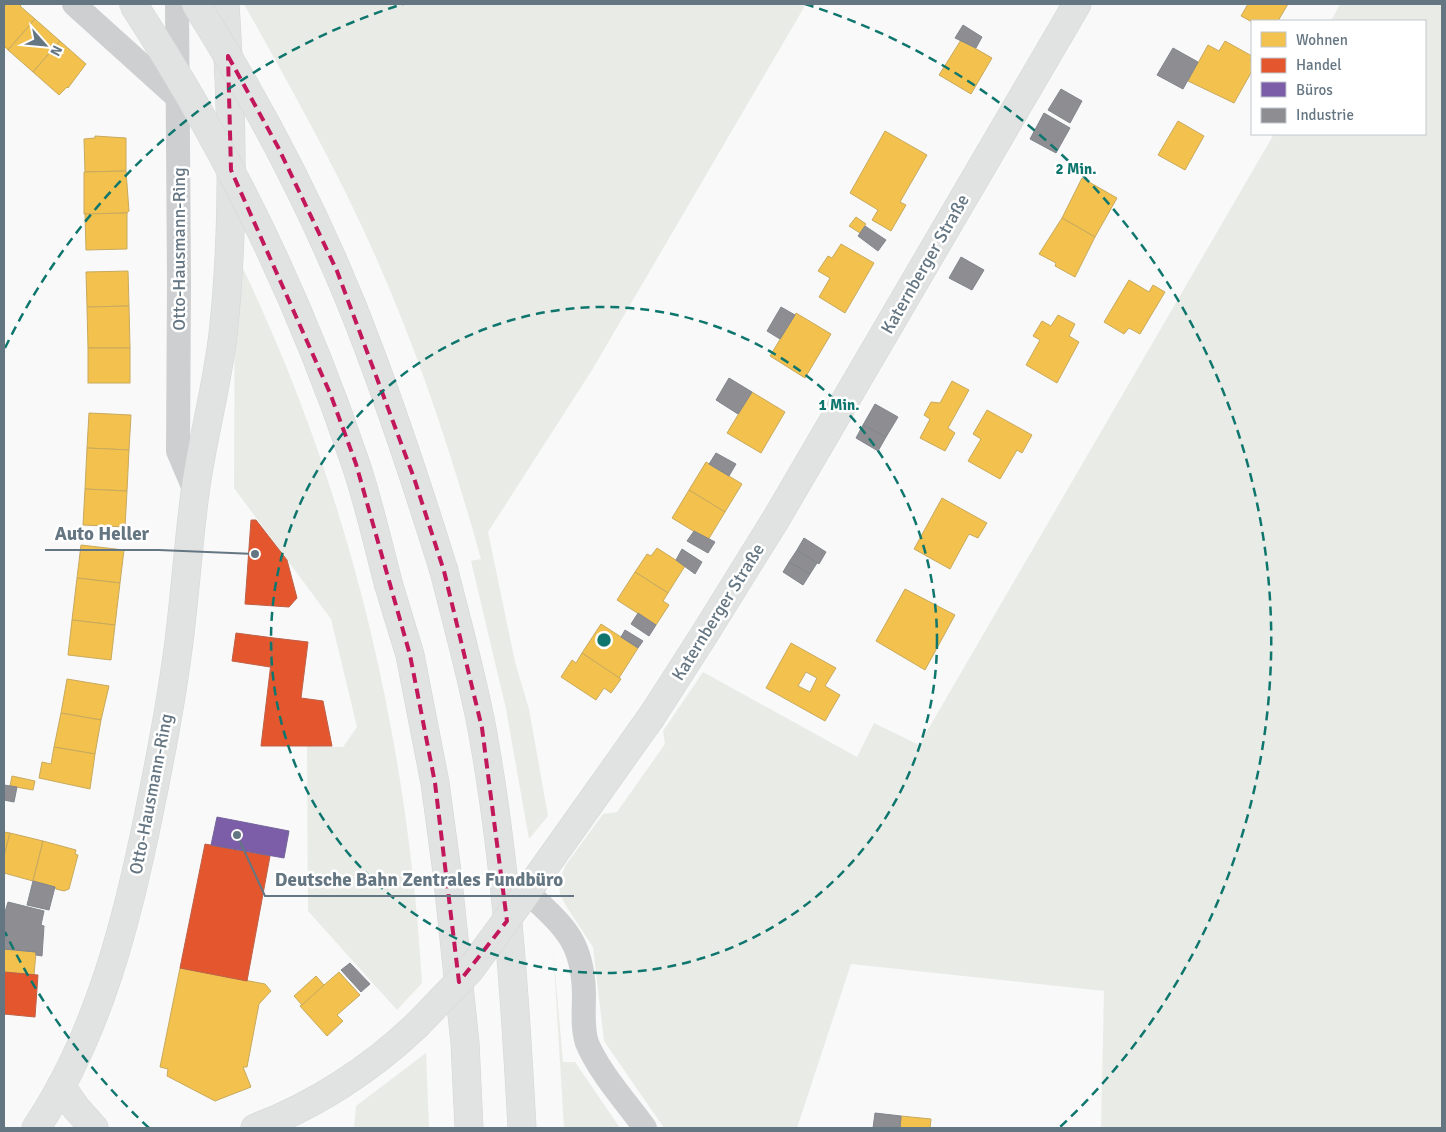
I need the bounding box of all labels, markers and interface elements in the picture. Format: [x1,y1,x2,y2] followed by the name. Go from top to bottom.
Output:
[20,20,70,70] north arrow
[1251,20,1426,135] legend
[1296,31,1348,49] text: Wohnen
[46,42,66,59] text: N
[1296,56,1342,74] text: Handel
[1296,81,1333,99] text: Büros
[1296,106,1354,124] text: Industrie
[1056,160,1096,178] text: 2 Min.
[168,167,190,331] street label: Otto-Hausmann-Ring
[876,190,974,338] street label: Katernberger Straße
[819,396,859,414] text: 1 Min.
[45,516,159,550] callout: Auto Heller
[55,522,150,546] text: Auto Heller
[667,539,769,685] street label: Katernberger Straße
[595,631,613,649] centre of rings
[125,712,177,876] street label: Otto-Hausmann-Ring
[265,862,574,896] callout: Deutsche Bahn Zentrales Fundbüro
[275,868,563,892] text: Deutsche Bahn Zentrales Fundbüro

